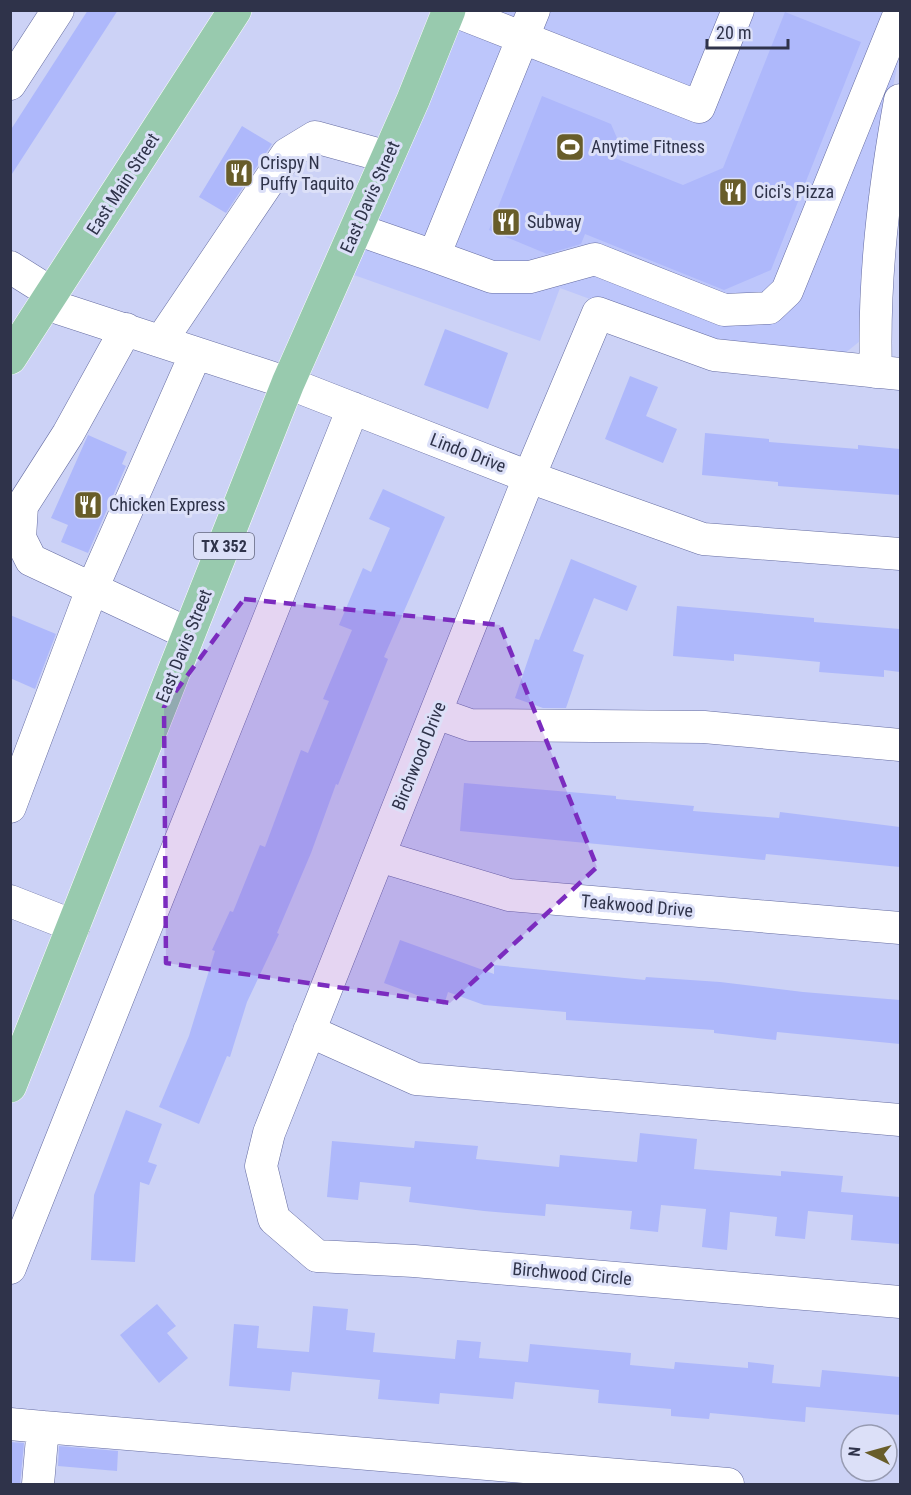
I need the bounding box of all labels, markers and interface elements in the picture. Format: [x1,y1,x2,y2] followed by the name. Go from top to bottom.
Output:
[707,12,788,50] scale bar
[716,22,751,43] text: 20 m
[82,129,163,238] street label: East Main Street
[554,131,586,163] sports icon: Anytime Fitness
[591,136,705,157] place label: Anytime Fitness
[335,138,404,256] street label: East Davis Street
[260,152,354,194] place label: Crispy N Puffy Taquito
[223,157,255,189] restaurant icon: Crispy N Puffy Taquito
[717,176,749,208] restaurant icon: Cici's Pizza
[754,181,834,202] place label: Cici's Pizza
[490,206,522,238] restaurant icon: Subway
[527,211,582,232] place label: Subway
[427,428,509,477] street label: Lindo Drive
[72,489,104,521] restaurant icon: Chicken Express
[109,494,225,515] place label: Chicken Express
[194,533,254,559] road number: TX 352
[151,586,216,706] street label: East Davis Street
[387,699,450,813] street label: Birchwood Drive
[580,890,694,921] street label: Teakwood Drive
[512,1258,633,1289] street label: Birchwood Circle
[839,1423,899,1483] north arrow
[845,1446,864,1457] text: N

